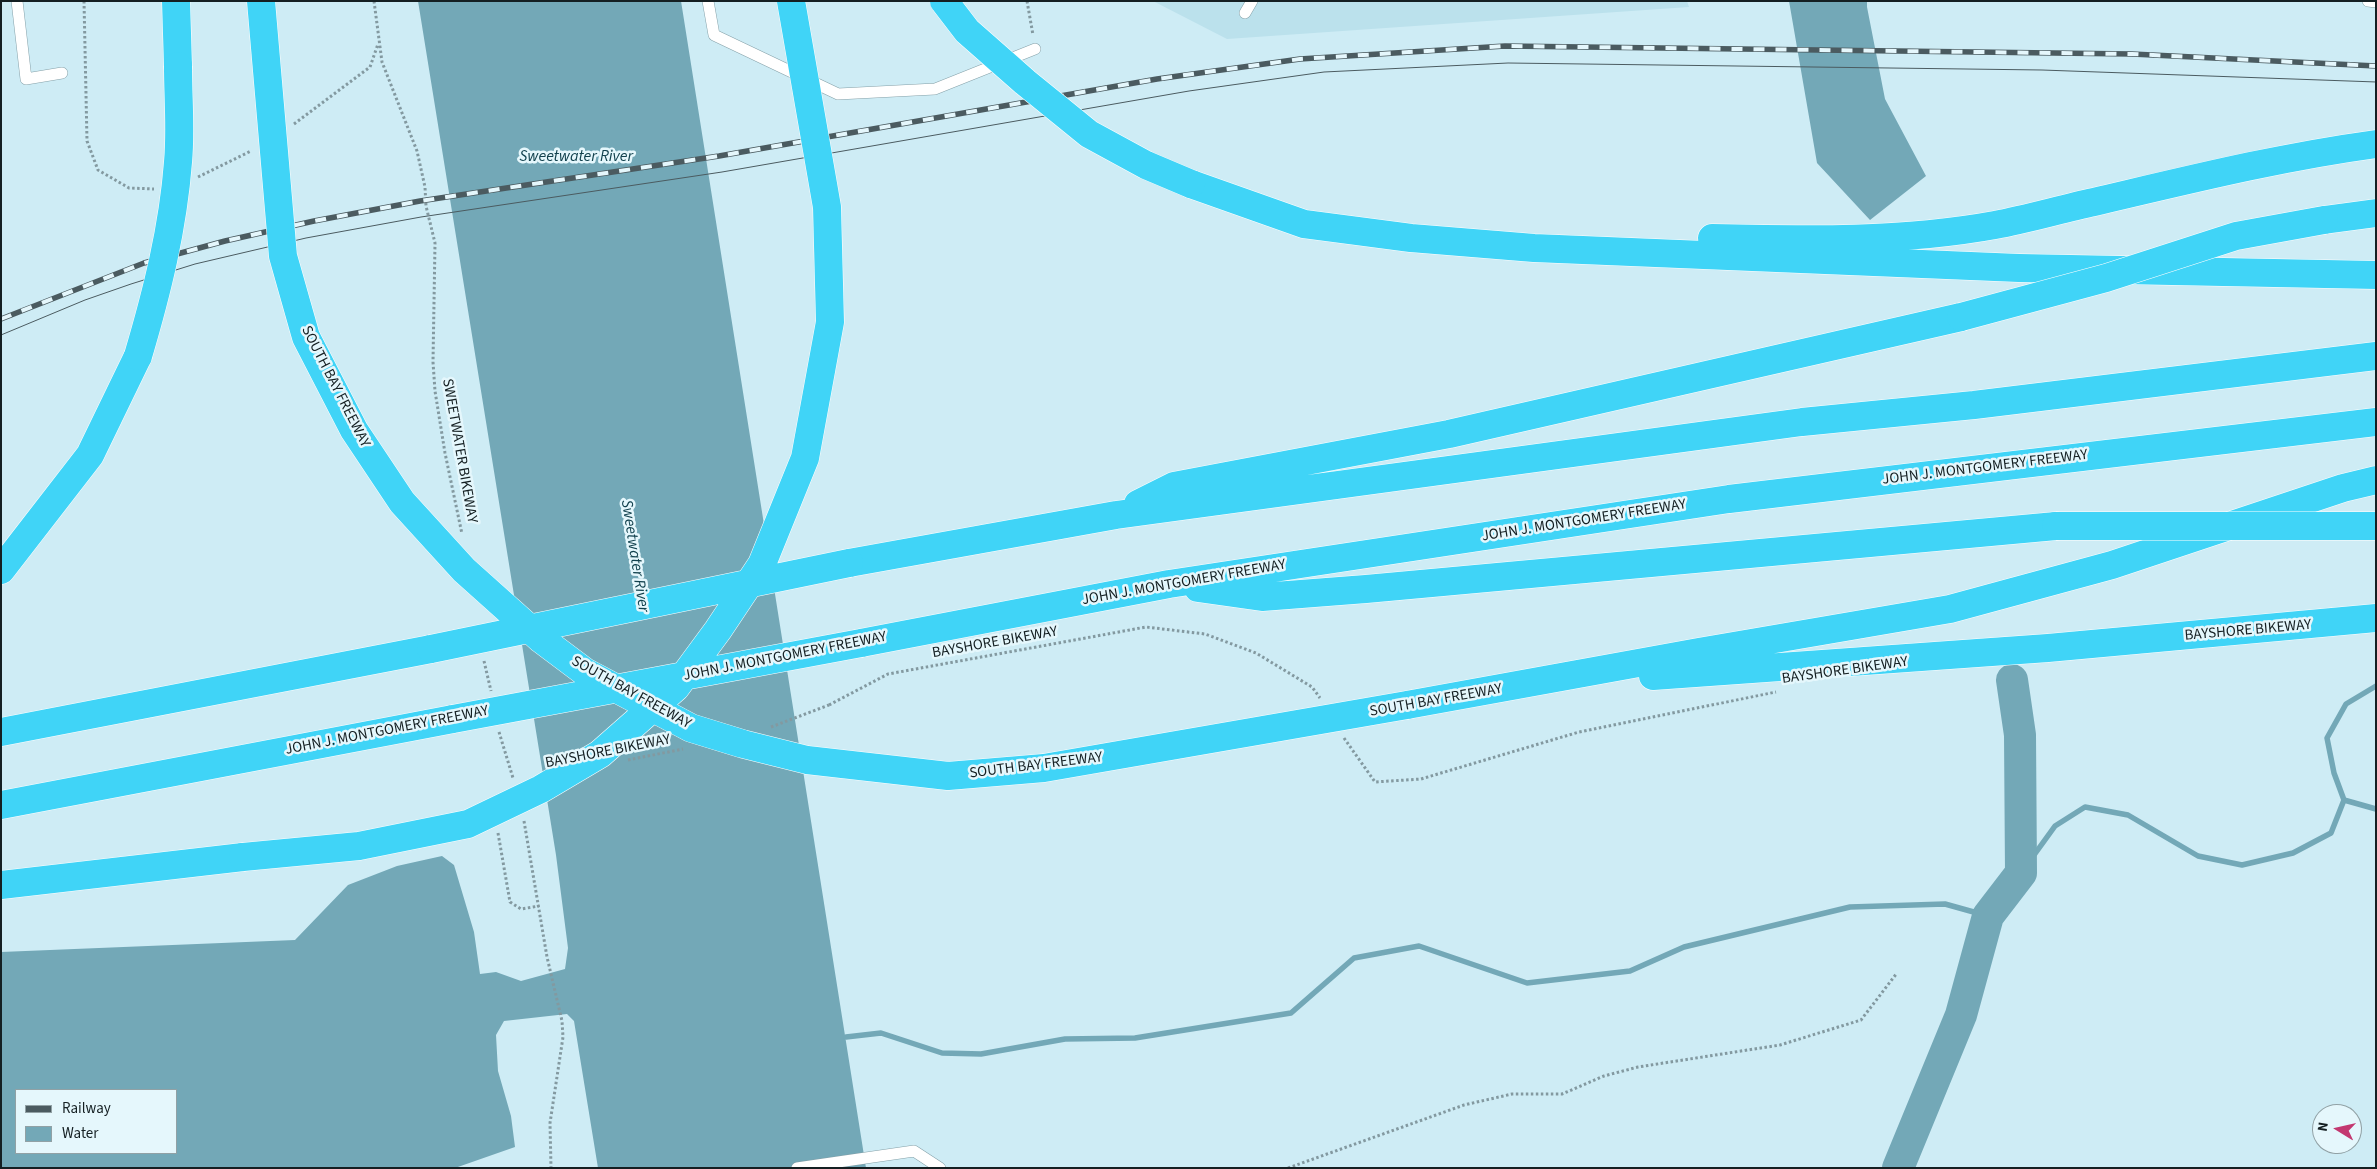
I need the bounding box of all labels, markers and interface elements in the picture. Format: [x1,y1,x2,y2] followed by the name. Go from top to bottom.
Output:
[519,147,633,167] water label: Sweetwater River
[297,323,373,451] street label: SOUTH BAY FREEWAY
[437,377,481,525] street label: SWEETWATER BIKEWAY
[1881,446,2089,490] street label: JOHN J. MONTGOMERY FREEWAY
[1480,496,1688,546] street label: JOHN J. MONTGOMERY FREEWAY
[616,498,652,614] water label: Sweetwater River
[1081,556,1287,610] street label: JOHN J. MONTGOMERY FREEWAY
[2184,616,2312,646] street label: BAYSHORE BIKEWAY
[931,623,1059,663] street label: BAYSHORE BIKEWAY
[682,628,888,686] street label: JOHN J. MONTGOMERY FREEWAY
[568,653,694,733] street label: SOUTH BAY FREEWAY
[1781,653,1909,689] street label: BAYSHORE BIKEWAY
[1368,681,1504,721] street label: SOUTH BAY FREEWAY
[284,702,490,760] street label: JOHN J. MONTGOMERY FREEWAY
[544,731,672,773] street label: BAYSHORE BIKEWAY
[968,749,1104,783] street label: SOUTH BAY FREEWAY
[15,1089,178,1154] legend
[62,1098,111,1119] text: Railway
[2312,1104,2362,1154] north arrow
[2313,1121,2334,1133] text: N
[62,1123,98,1144] text: Water

